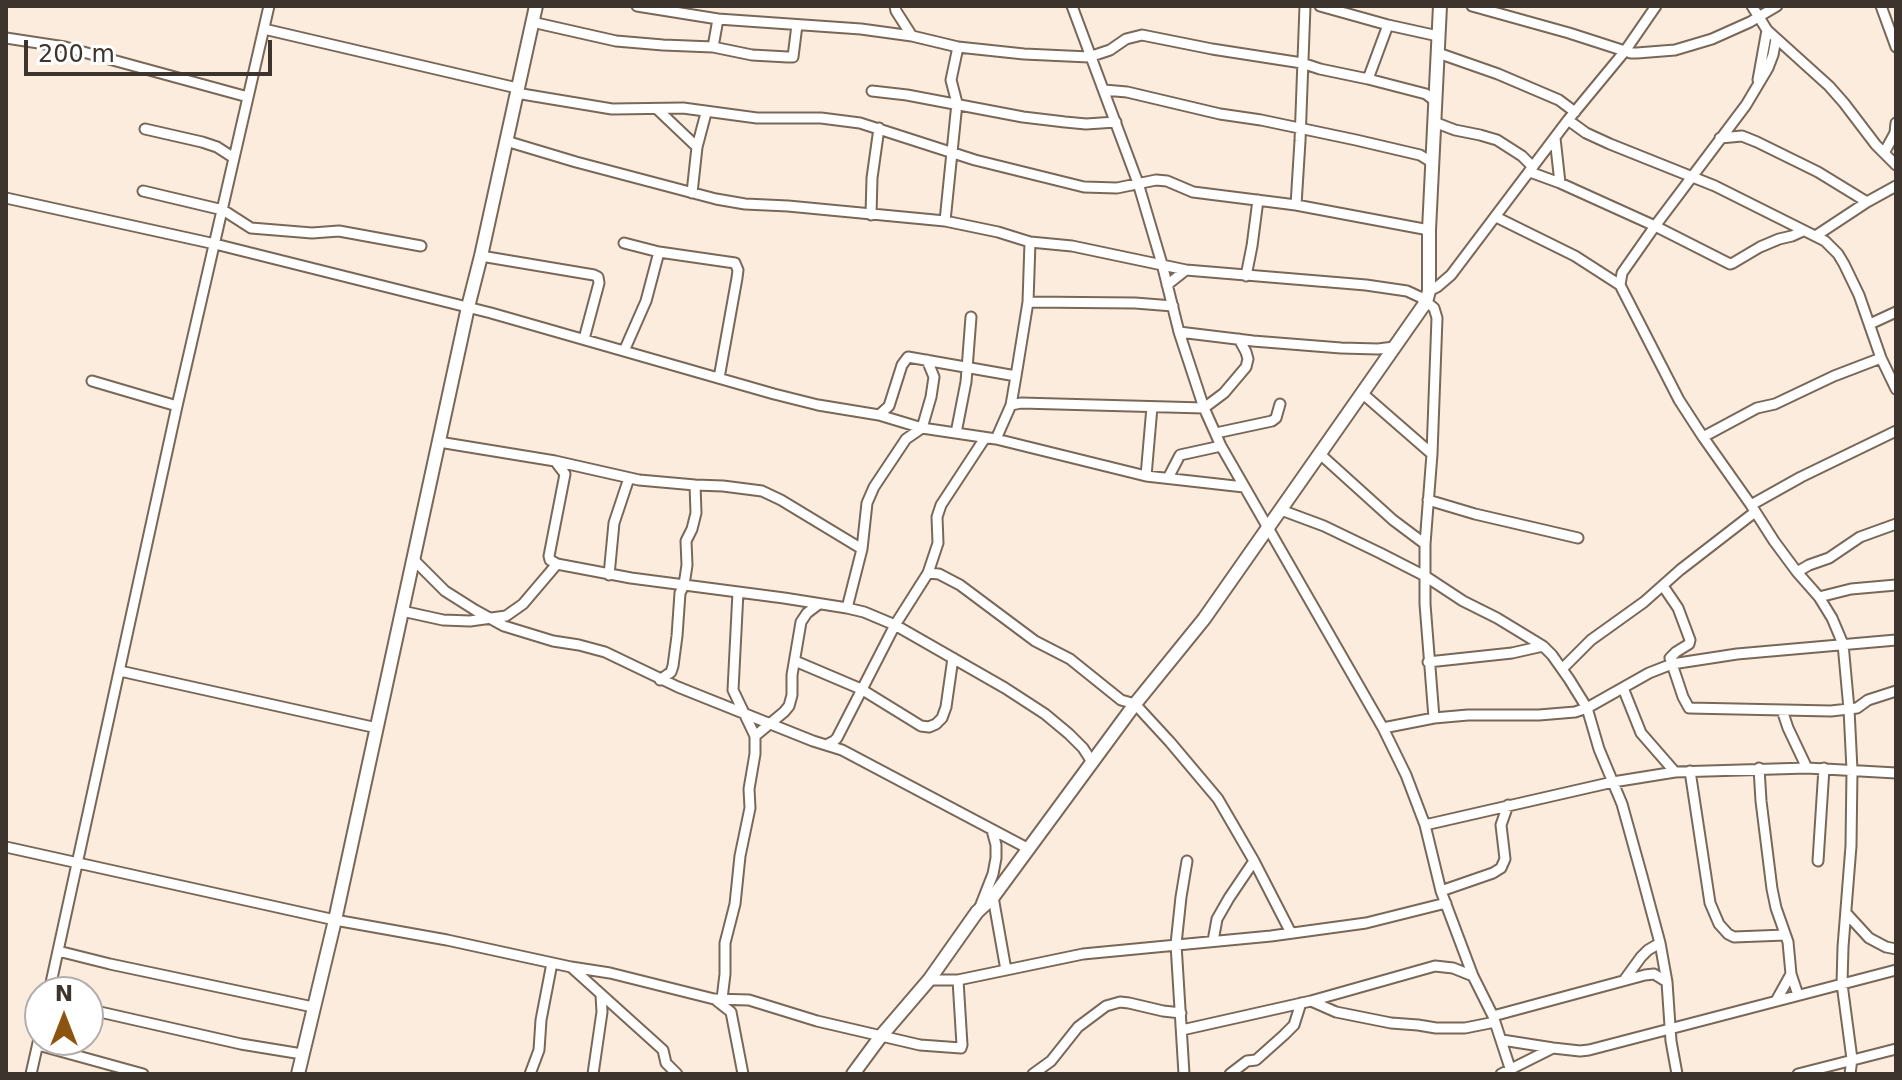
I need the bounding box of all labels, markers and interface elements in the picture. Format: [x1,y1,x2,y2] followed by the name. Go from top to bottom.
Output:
[28,24,276,74] scale bar
[38,40,115,68] text: 200 m
[24,976,104,1056] north arrow
[55,981,73,1006] text: N

